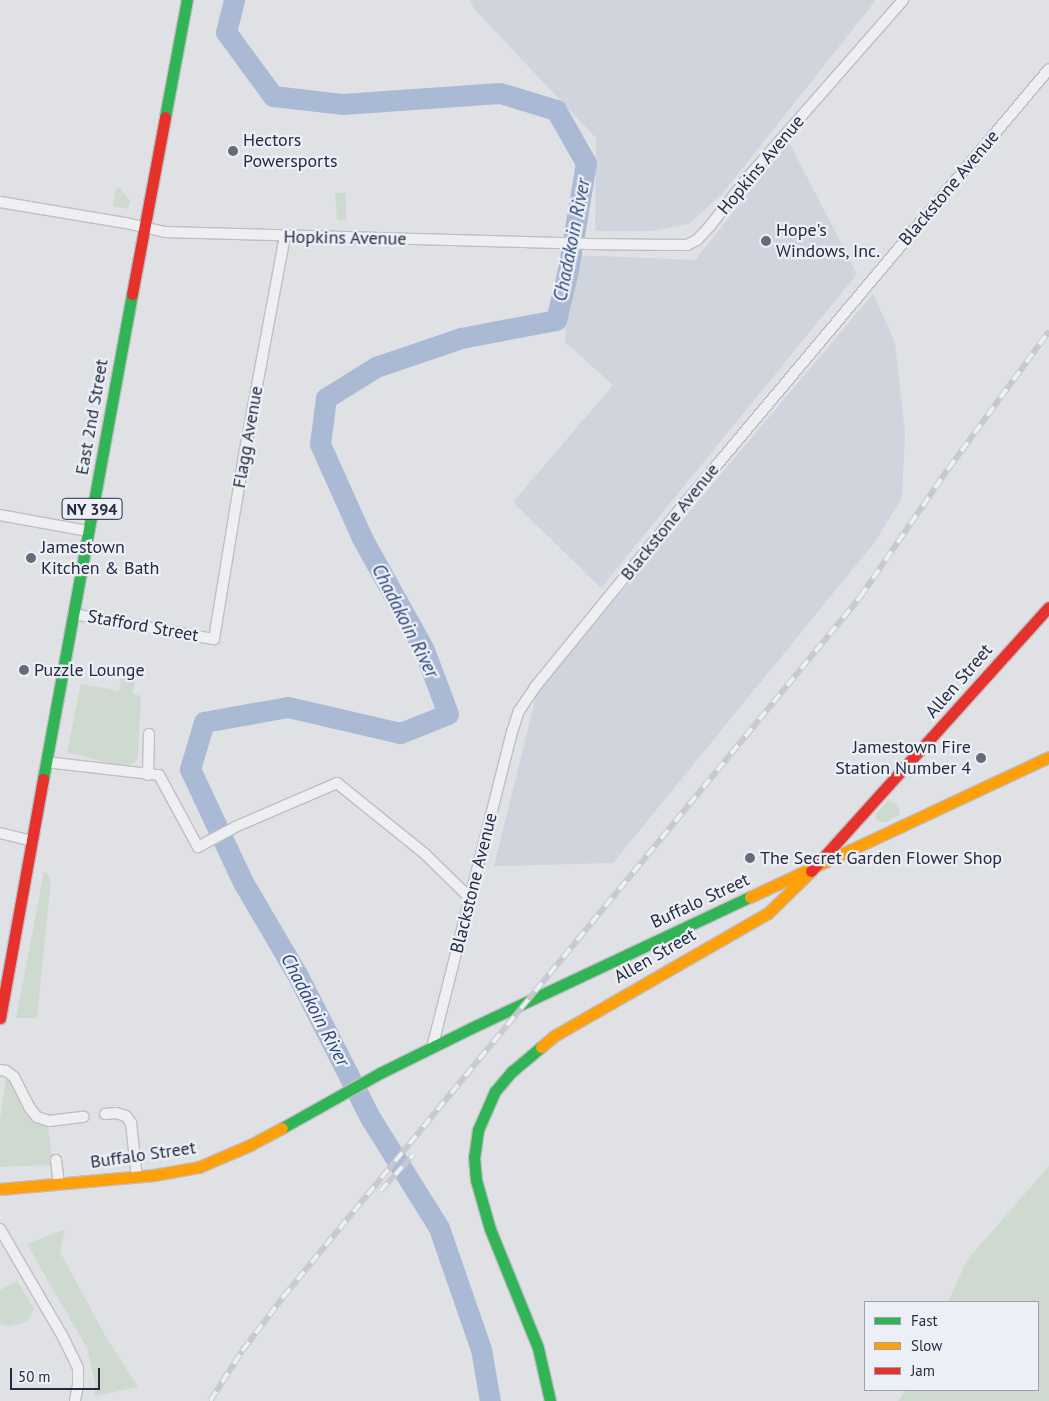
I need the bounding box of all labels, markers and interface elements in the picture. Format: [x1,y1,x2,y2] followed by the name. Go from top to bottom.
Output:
[713,111,809,219] street label: Hopkins Avenue
[894,126,1004,250] street label: Blackstone Avenue
[243,130,337,172] place label: Hectors Powersports
[227,145,239,157] marker: Hectors Powersports
[549,177,595,303] water label: Chadakoin River
[776,220,881,262] place label: Hope's Windows, Inc.
[283,226,407,250] street label: Hopkins Avenue
[760,235,772,247] marker: Hope's Windows, Inc.
[71,357,113,477] street label: East 2nd Street
[228,384,268,490] street label: Flagg Avenue
[616,459,724,585] street label: Blackstone Avenue
[61,496,123,522] road number: NY 394
[41,537,159,580] place label: Jamestown Kitchen & Bath
[25,552,37,564] marker: Jamestown Kitchen & Bath
[367,560,443,682] water label: Chadakoin River
[86,606,200,646] street label: Stafford Street
[921,640,997,722] street label: Allen Street
[34,659,145,681] place label: Puzzle Lounge
[18,664,30,676] marker: Puzzle Lounge
[835,737,971,780] place label: Jamestown Fire Station Number 4
[975,752,987,764] marker: Jamestown Fire Station Number 4
[446,810,502,956] street label: Blackstone Avenue
[760,847,1002,869] place label: The Secret Garden Flower Shop
[744,852,756,864] marker: The Secret Garden Flower Shop
[647,869,753,933] street label: Buffalo Street
[610,924,700,988] street label: Allen Street
[276,950,354,1070] water label: Chadakoin River
[89,1137,197,1173] street label: Buffalo Street
[864,1301,1039,1391] legend
[911,1311,938,1330] text: Fast
[911,1336,942,1355] text: Slow
[12,1358,102,1390] scale bar
[911,1361,935,1380] text: Jam
[18,1367,51,1386] text: 50 m

